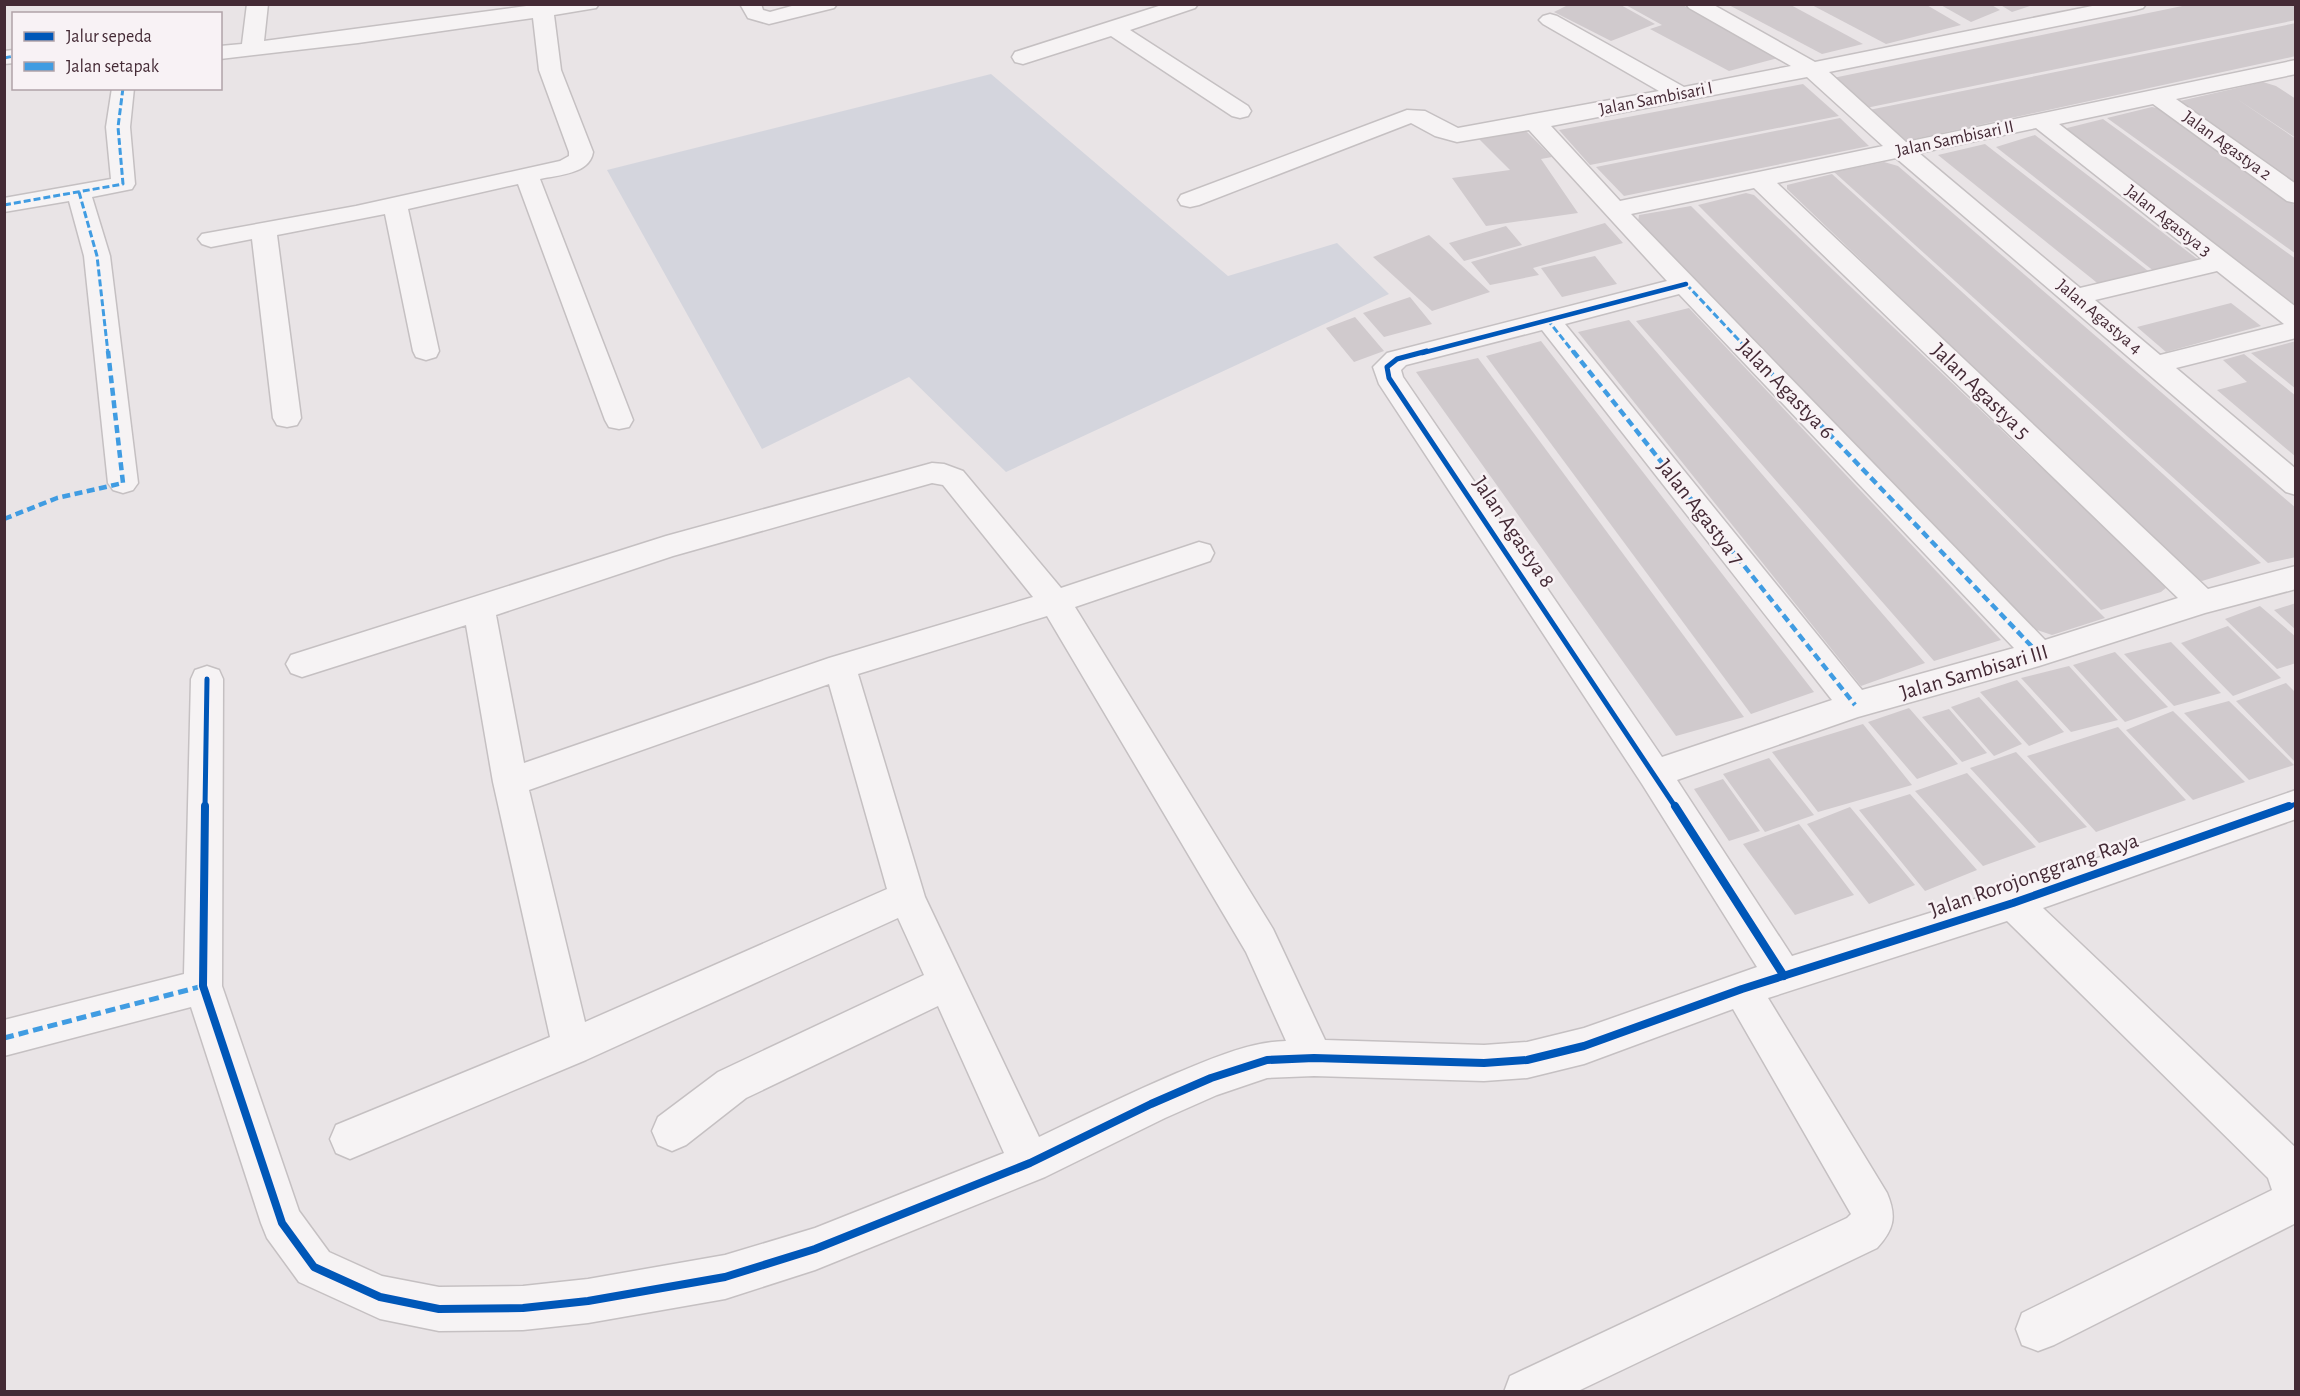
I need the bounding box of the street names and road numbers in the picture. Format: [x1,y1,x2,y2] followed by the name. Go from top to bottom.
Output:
[1598,79,1714,119] street label: Jalan Sambisari I
[2179,108,2275,184] street label: Jalan Agastya 2
[1894,118,2016,160] street label: Jalan Sambisari II
[2121,182,2215,260] street label: Jalan Agastya 3
[2053,276,2145,358] street label: Jalan Agastya 4
[1733,335,1839,443] street label: Jalan Agastya 6
[1928,339,2034,443] street label: Jalan Agastya 5
[1653,455,1749,569] street label: Jalan Agastya 7
[1469,473,1559,591] street label: Jalan Agastya 8
[1897,640,2051,704] street label: Jalan Sambisari III
[1927,829,2141,921] street label: Jalan Rorojonggrang Raya

